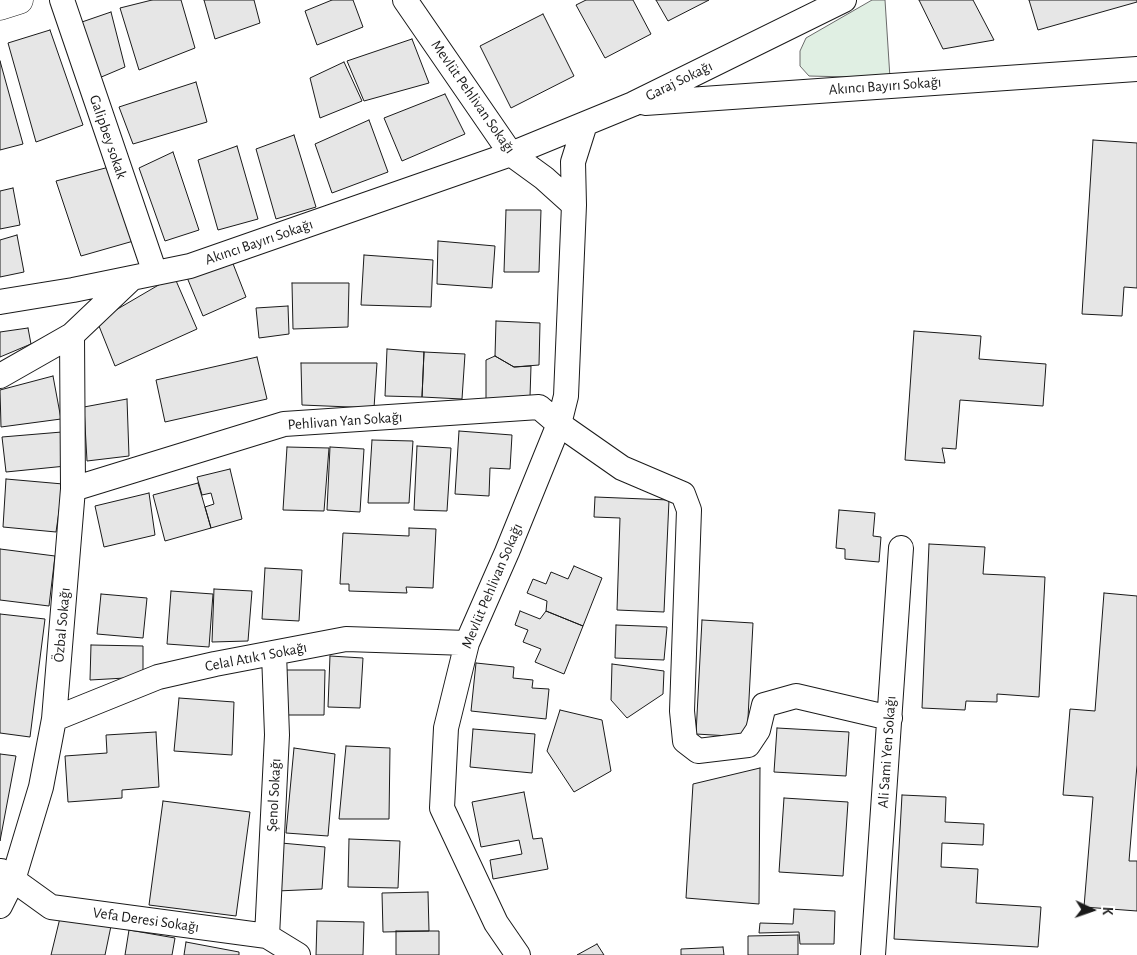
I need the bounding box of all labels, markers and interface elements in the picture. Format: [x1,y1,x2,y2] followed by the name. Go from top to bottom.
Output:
[427,37,519,157] street label: Mevlüt Pehlivan Sokağı
[643,57,715,105] street label: Garaj Sokağı
[828,73,942,99] street label: Akıncı Bayırı Sokağı
[85,93,131,181] street label: Galipbey sokak
[203,215,315,269] street label: Akıncı Bayırı Sokağı
[287,408,403,434] street label: Pehlivan Yan Sokağı
[457,521,527,651] street label: Mevlüt Pehlivan Sokağı
[50,587,74,663] street label: Özbal Sokağı
[203,638,309,676] street label: Celal Atık 1 Sokağı
[874,695,900,809] street label: Ali Sami Yen Sokağı
[263,758,285,832] street label: Şenol Sokağı
[1067,885,1117,935] north arrow
[92,904,200,936] street label: Vefa Deresi Sokağı
[1100,906,1114,915] text: K

